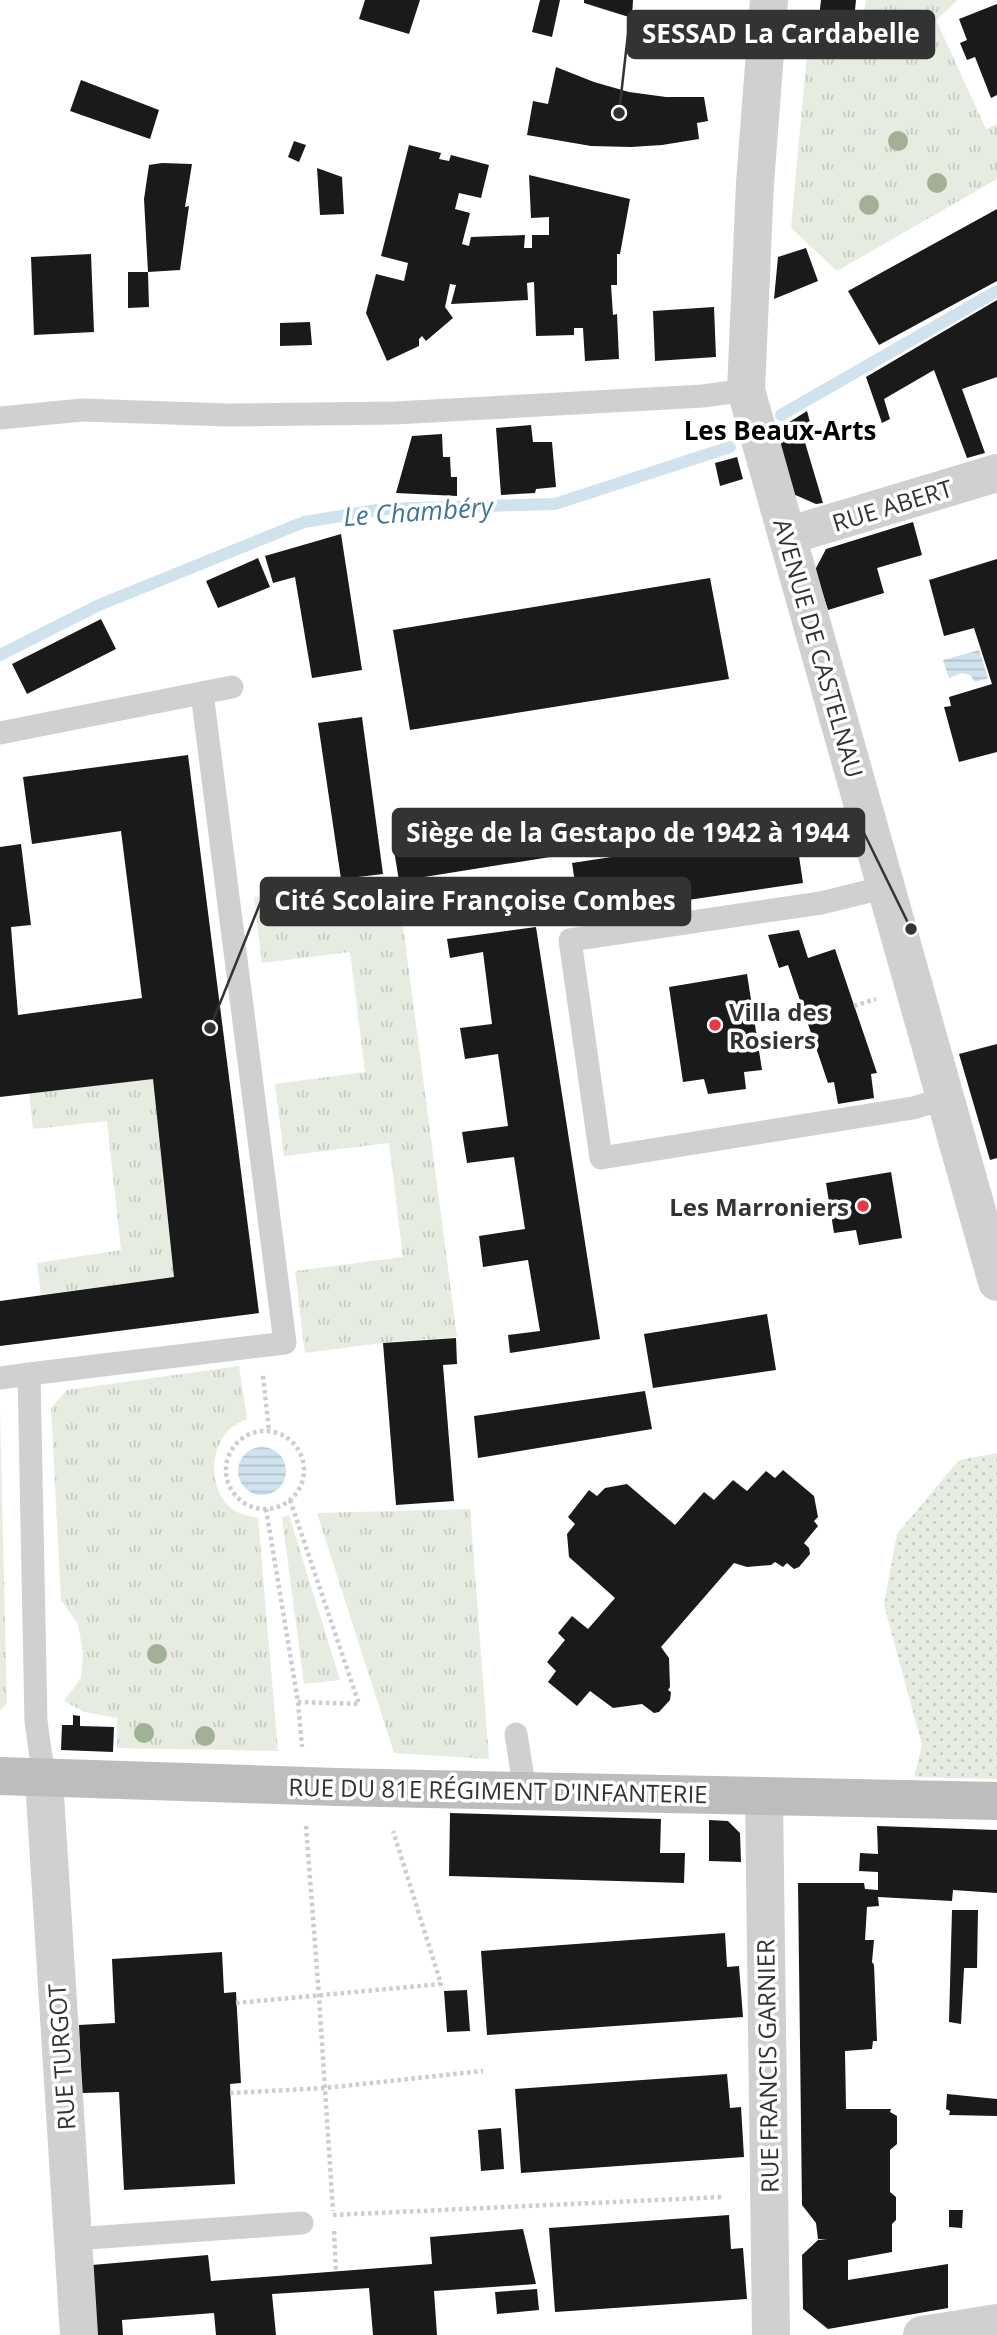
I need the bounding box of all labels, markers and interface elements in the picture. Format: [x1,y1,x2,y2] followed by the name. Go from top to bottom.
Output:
[628,11,934,58] callout: SESSAD La Cardabelle
[642,15,920,51] text: SESSAD La Cardabelle
[684,412,876,448] district label: Les Beaux-Arts
[828,471,956,539] street label: RUE ABERT
[342,488,496,534] water label: Le Chambéry
[766,515,872,781] street label: AVENUE DE CASTELNAU
[393,809,864,856] callout: Siège de la Gestapo de 1942 à 1944
[406,814,850,850] text: Siège de la Gestapo de 1942 à 1944
[261,878,690,925] callout: Cité Scolaire Françoise Combes
[274,882,676,918] text: Cité Scolaire Françoise Combes
[729,995,829,1056] place label: Villa des Rosiers
[707,1017,723,1033] marker: Villa des Rosiers
[669,1190,849,1223] place label: Les Marroniers
[855,1198,871,1214] marker: Les Marroniers
[288,1770,708,1810] street label: RUE DU 81E RÉGIMENT D'INFANTERIE
[748,1939,786,2193] street label: RUE FRANCIS GARNIER
[39,1983,83,2131] street label: RUE TURGOT

